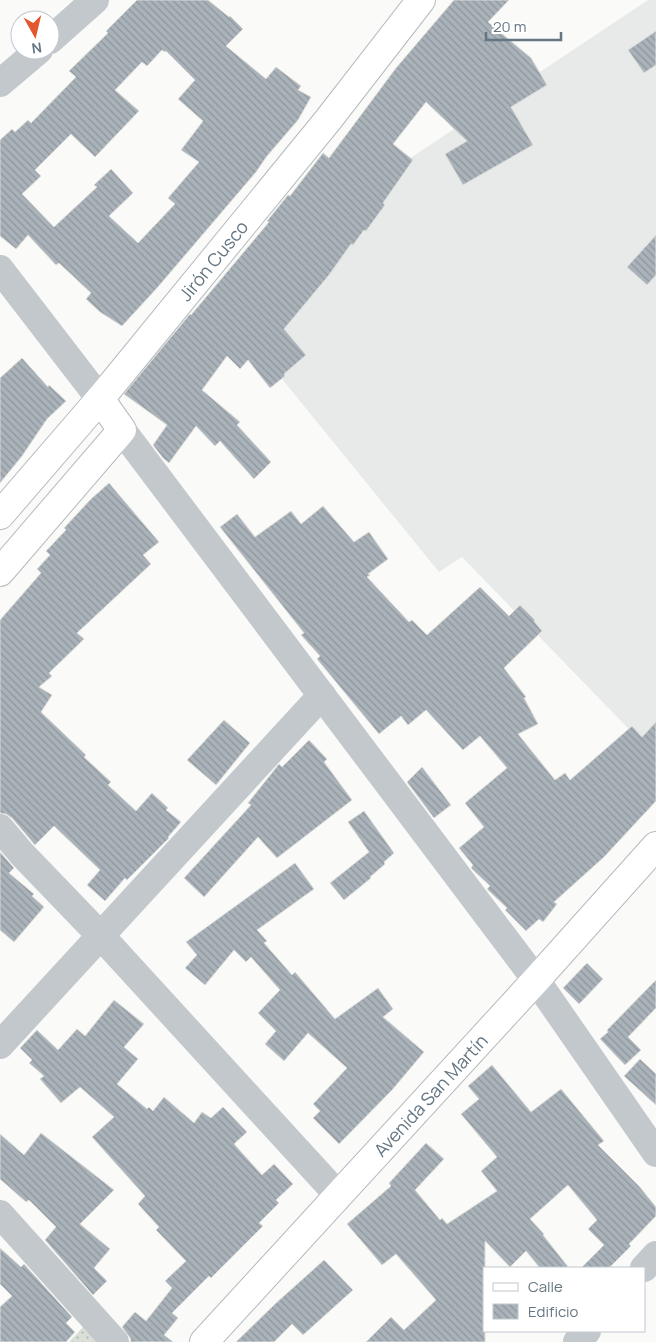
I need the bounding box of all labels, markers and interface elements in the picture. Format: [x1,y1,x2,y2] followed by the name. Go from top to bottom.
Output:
[10,10,60,60] north arrow
[486,10,561,42] scale bar
[493,16,526,37] text: 20 m
[31,38,43,58] text: N
[173,215,253,306] street label: Jirón Cusco
[368,1029,493,1161] street label: Avenida San Martín
[483,1267,646,1332] legend
[528,1276,563,1297] text: Calle
[528,1301,579,1322] text: Edificio

